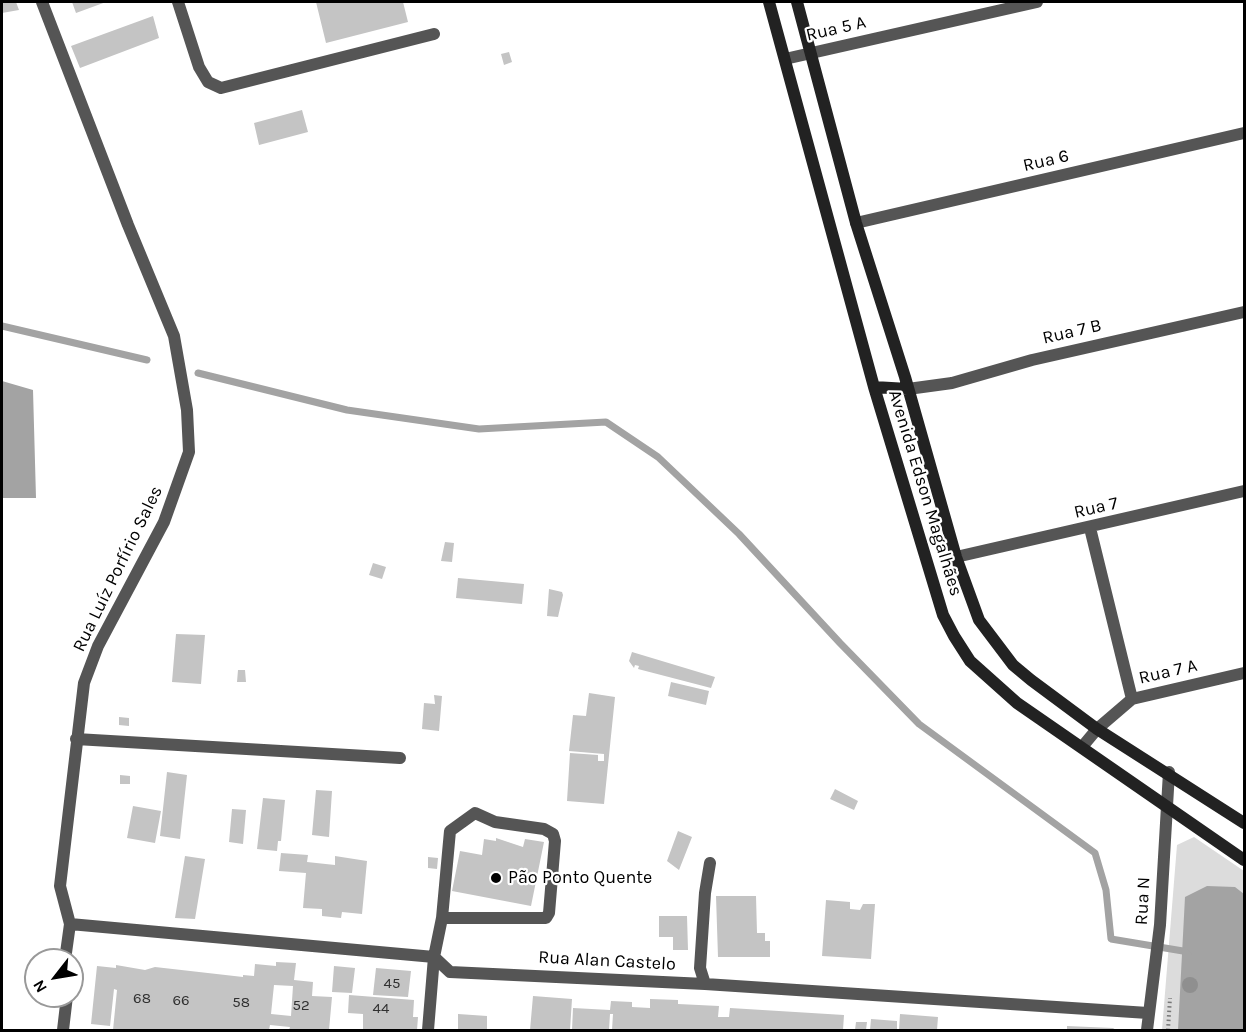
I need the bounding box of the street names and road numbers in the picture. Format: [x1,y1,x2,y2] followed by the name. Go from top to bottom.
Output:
[804,12,868,46] street label: Rua 5 A
[1021,145,1071,177] street label: Rua 6
[1040,315,1104,349] street label: Rua 7 B
[883,387,967,599] street label: Avenida Edson Magalhães
[68,482,168,656] street label: Rua Luíz Porfírio Sales
[1072,492,1120,524] street label: Rua 7
[1137,655,1199,689] street label: Rua 7 A
[1131,876,1155,926] street label: Rua N
[538,947,676,975] street label: Rua Alan Castelo

